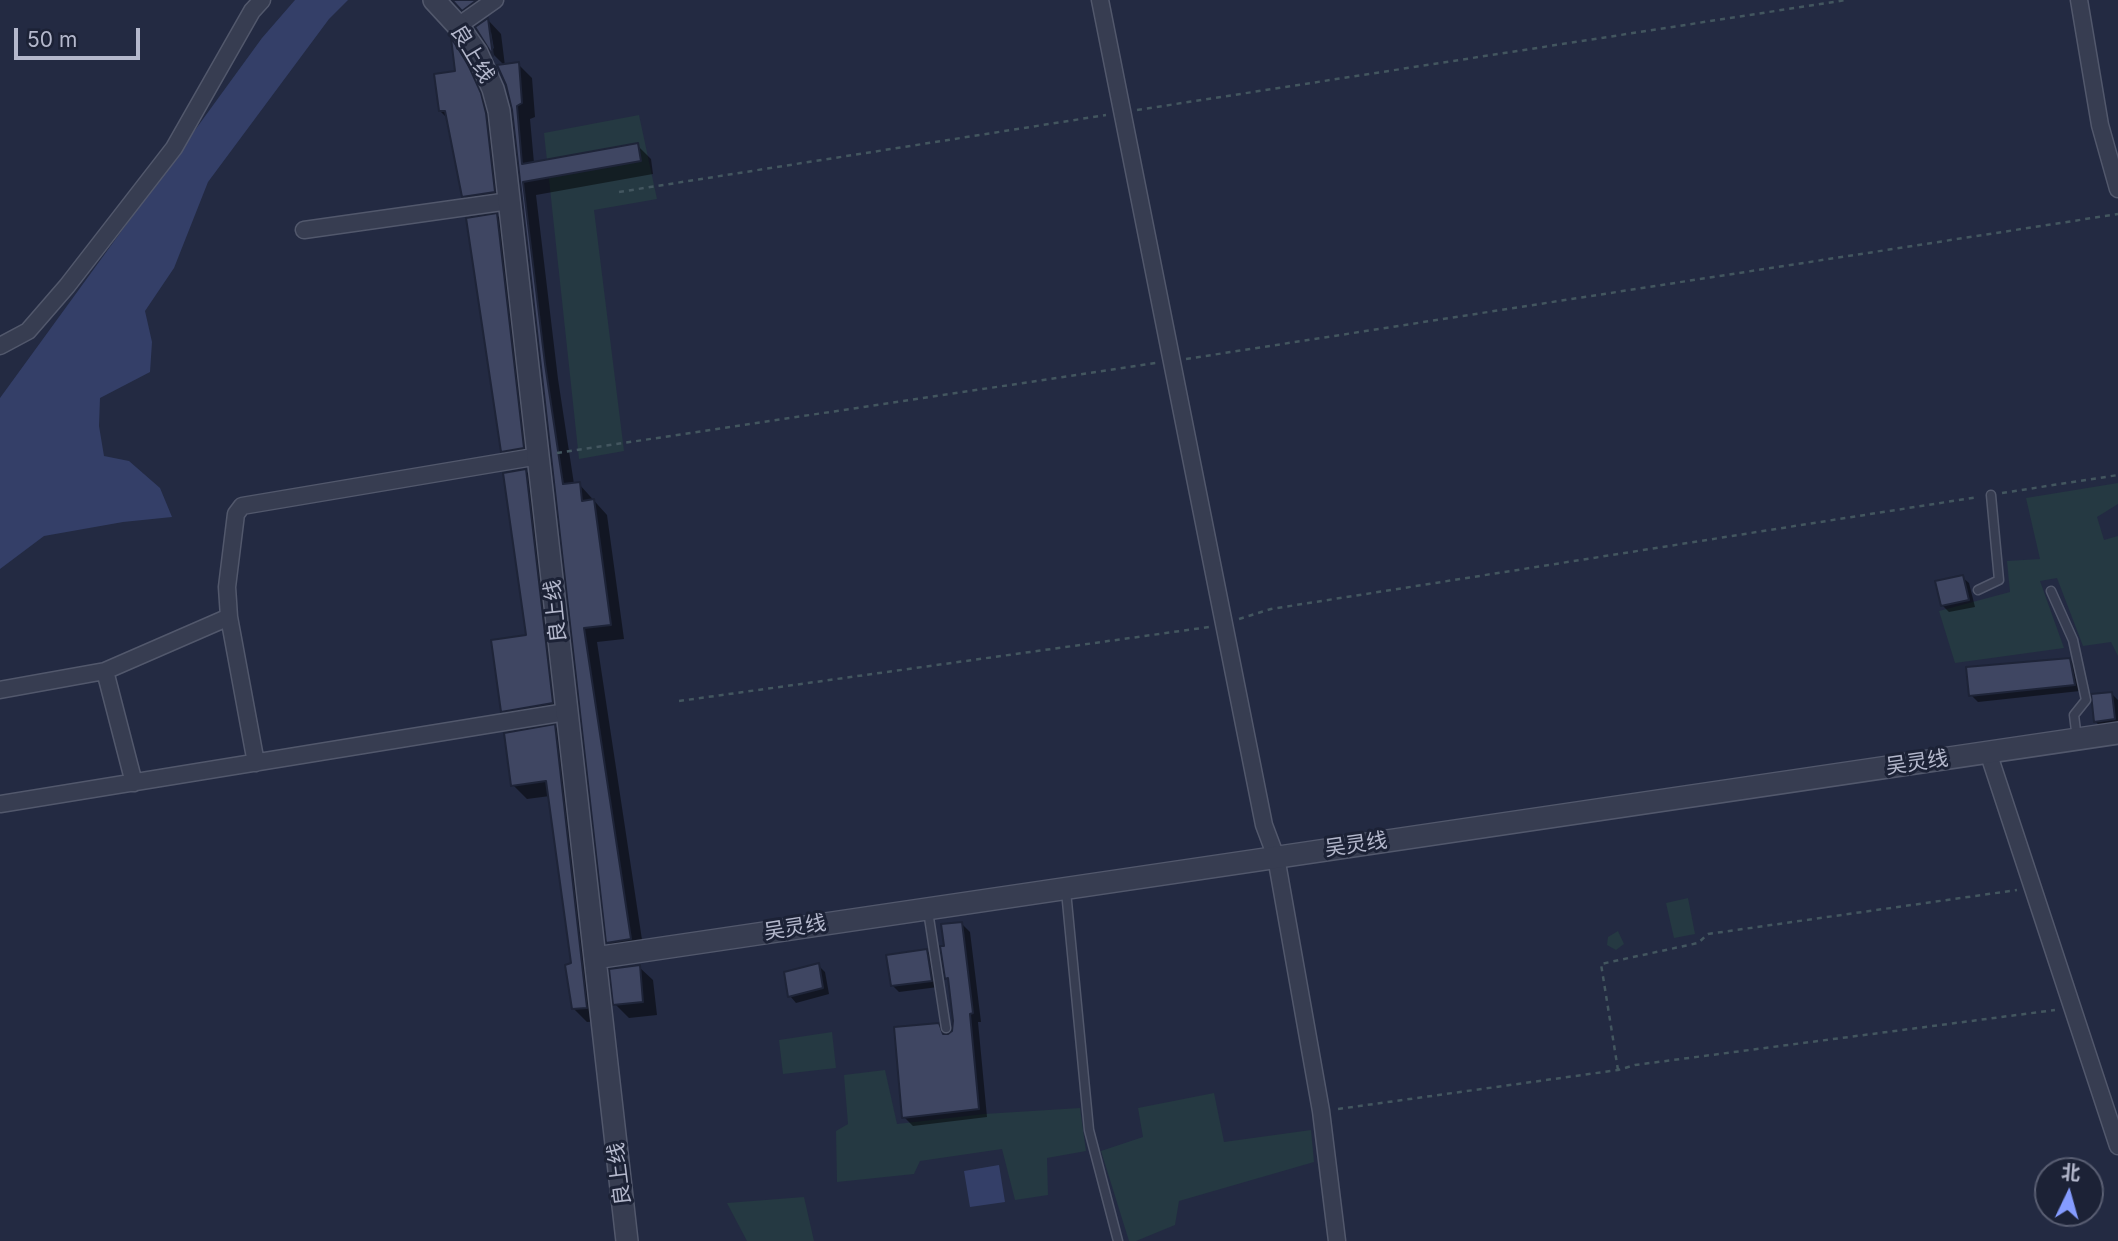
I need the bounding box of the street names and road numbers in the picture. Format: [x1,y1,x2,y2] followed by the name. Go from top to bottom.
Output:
[445,21,499,87] street label: 良上线
[540,578,572,644] street label: 良上线
[1884,746,1950,780] street label: 吴灵线
[1323,828,1389,862] street label: 吴灵线
[762,911,828,945] street label: 吴灵线
[604,1141,636,1207] street label: 良上线

